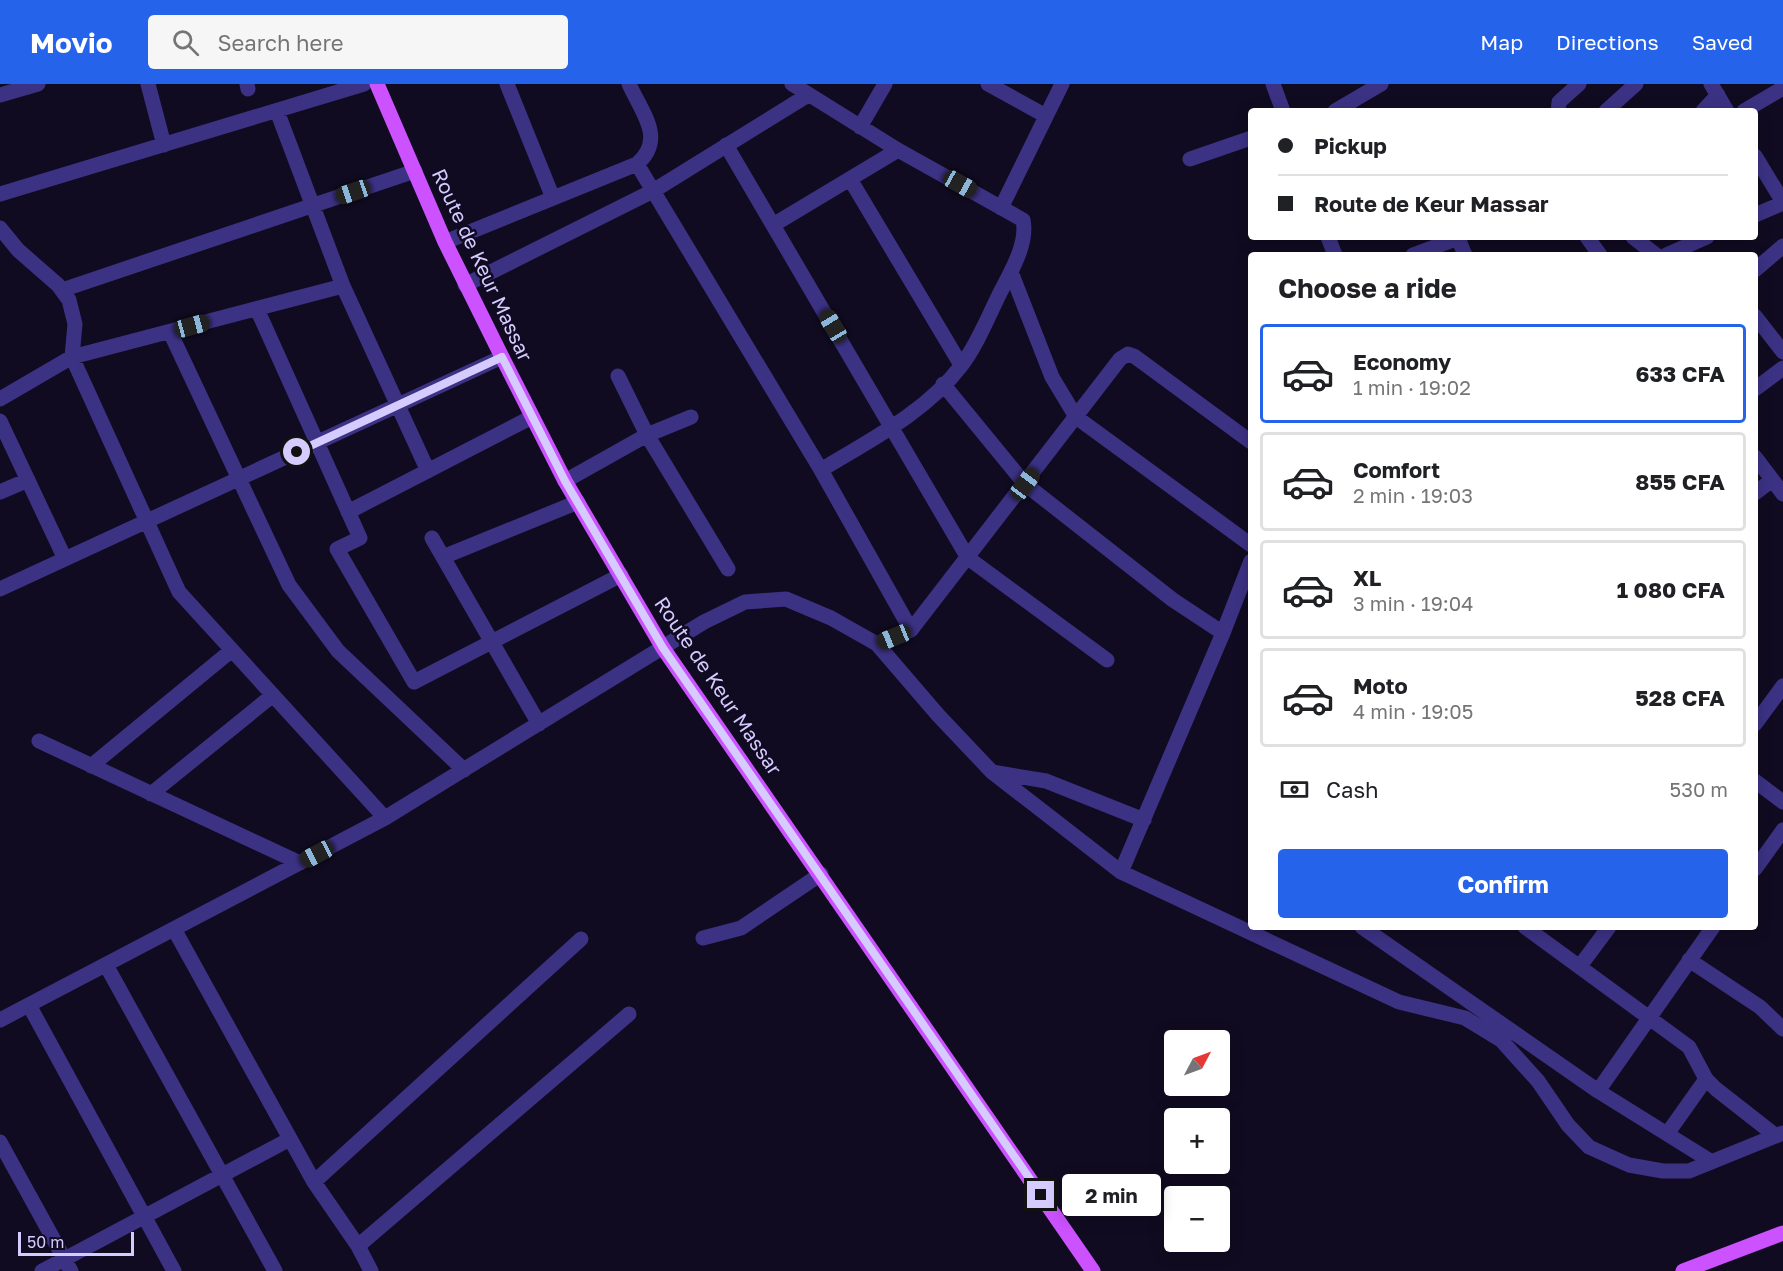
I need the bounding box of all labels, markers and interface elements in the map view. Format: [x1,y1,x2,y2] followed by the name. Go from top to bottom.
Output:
[148,15,568,69] search box
[30,26,112,59] text: Movio
[169,26,202,59] icon: search
[217,29,344,56] text: Search here
[1480,29,1523,55] text: Map
[1556,29,1659,55] text: Directions
[1692,29,1753,55] text: Saved
[1314,132,1387,159] text: Pickup
[428,164,538,365] street label: Route de Keur Massar
[940,167,980,201] car
[333,178,373,206] car
[1314,190,1549,217] text: Route de Keur Massar
[1278,272,1457,304] text: Choose a ride
[816,306,850,346] car
[172,313,212,339] car
[1281,347,1335,401] icon: car
[1353,348,1451,375] text: Economy
[1635,360,1725,387] text: 633 CFA
[1353,375,1471,399] text: 1 min · 19:02
[283,438,310,465] route start
[1281,455,1335,509] icon: car
[1353,456,1440,483] text: Comfort
[1007,464,1043,504] car
[1635,468,1725,495] text: 855 CFA
[1353,483,1473,507] text: 2 min · 19:03
[1281,563,1335,617] icon: car
[1353,564,1381,591] text: XL
[1617,576,1725,603] text: 1 080 CFA
[1353,591,1473,615] text: 3 min · 19:04
[650,592,788,779] street label: Route de Keur Massar
[874,622,914,652] car
[1281,671,1335,725] icon: car
[1353,672,1408,699] text: Moto
[1635,684,1725,711] text: 528 CFA
[1353,699,1473,723] text: 4 min · 19:05
[1278,773,1311,806] icon: cash
[1326,776,1379,803] text: Cash
[1670,777,1728,801] text: 530 m
[297,838,337,870] car
[1278,849,1728,918] button: Confirm
[1164,1030,1230,1096] north arrow
[1164,1030,1230,1252] map controls
[1164,1108,1230,1174] button: +
[1062,1174,1161,1216] callout: 2 min
[1027,1181,1054,1208] route end
[1085,1183,1138,1207] text: 2 min
[1164,1186,1230,1252] button: −
[18,1229,134,1256] scale bar
[27,1232,64,1252] text: 50 m

